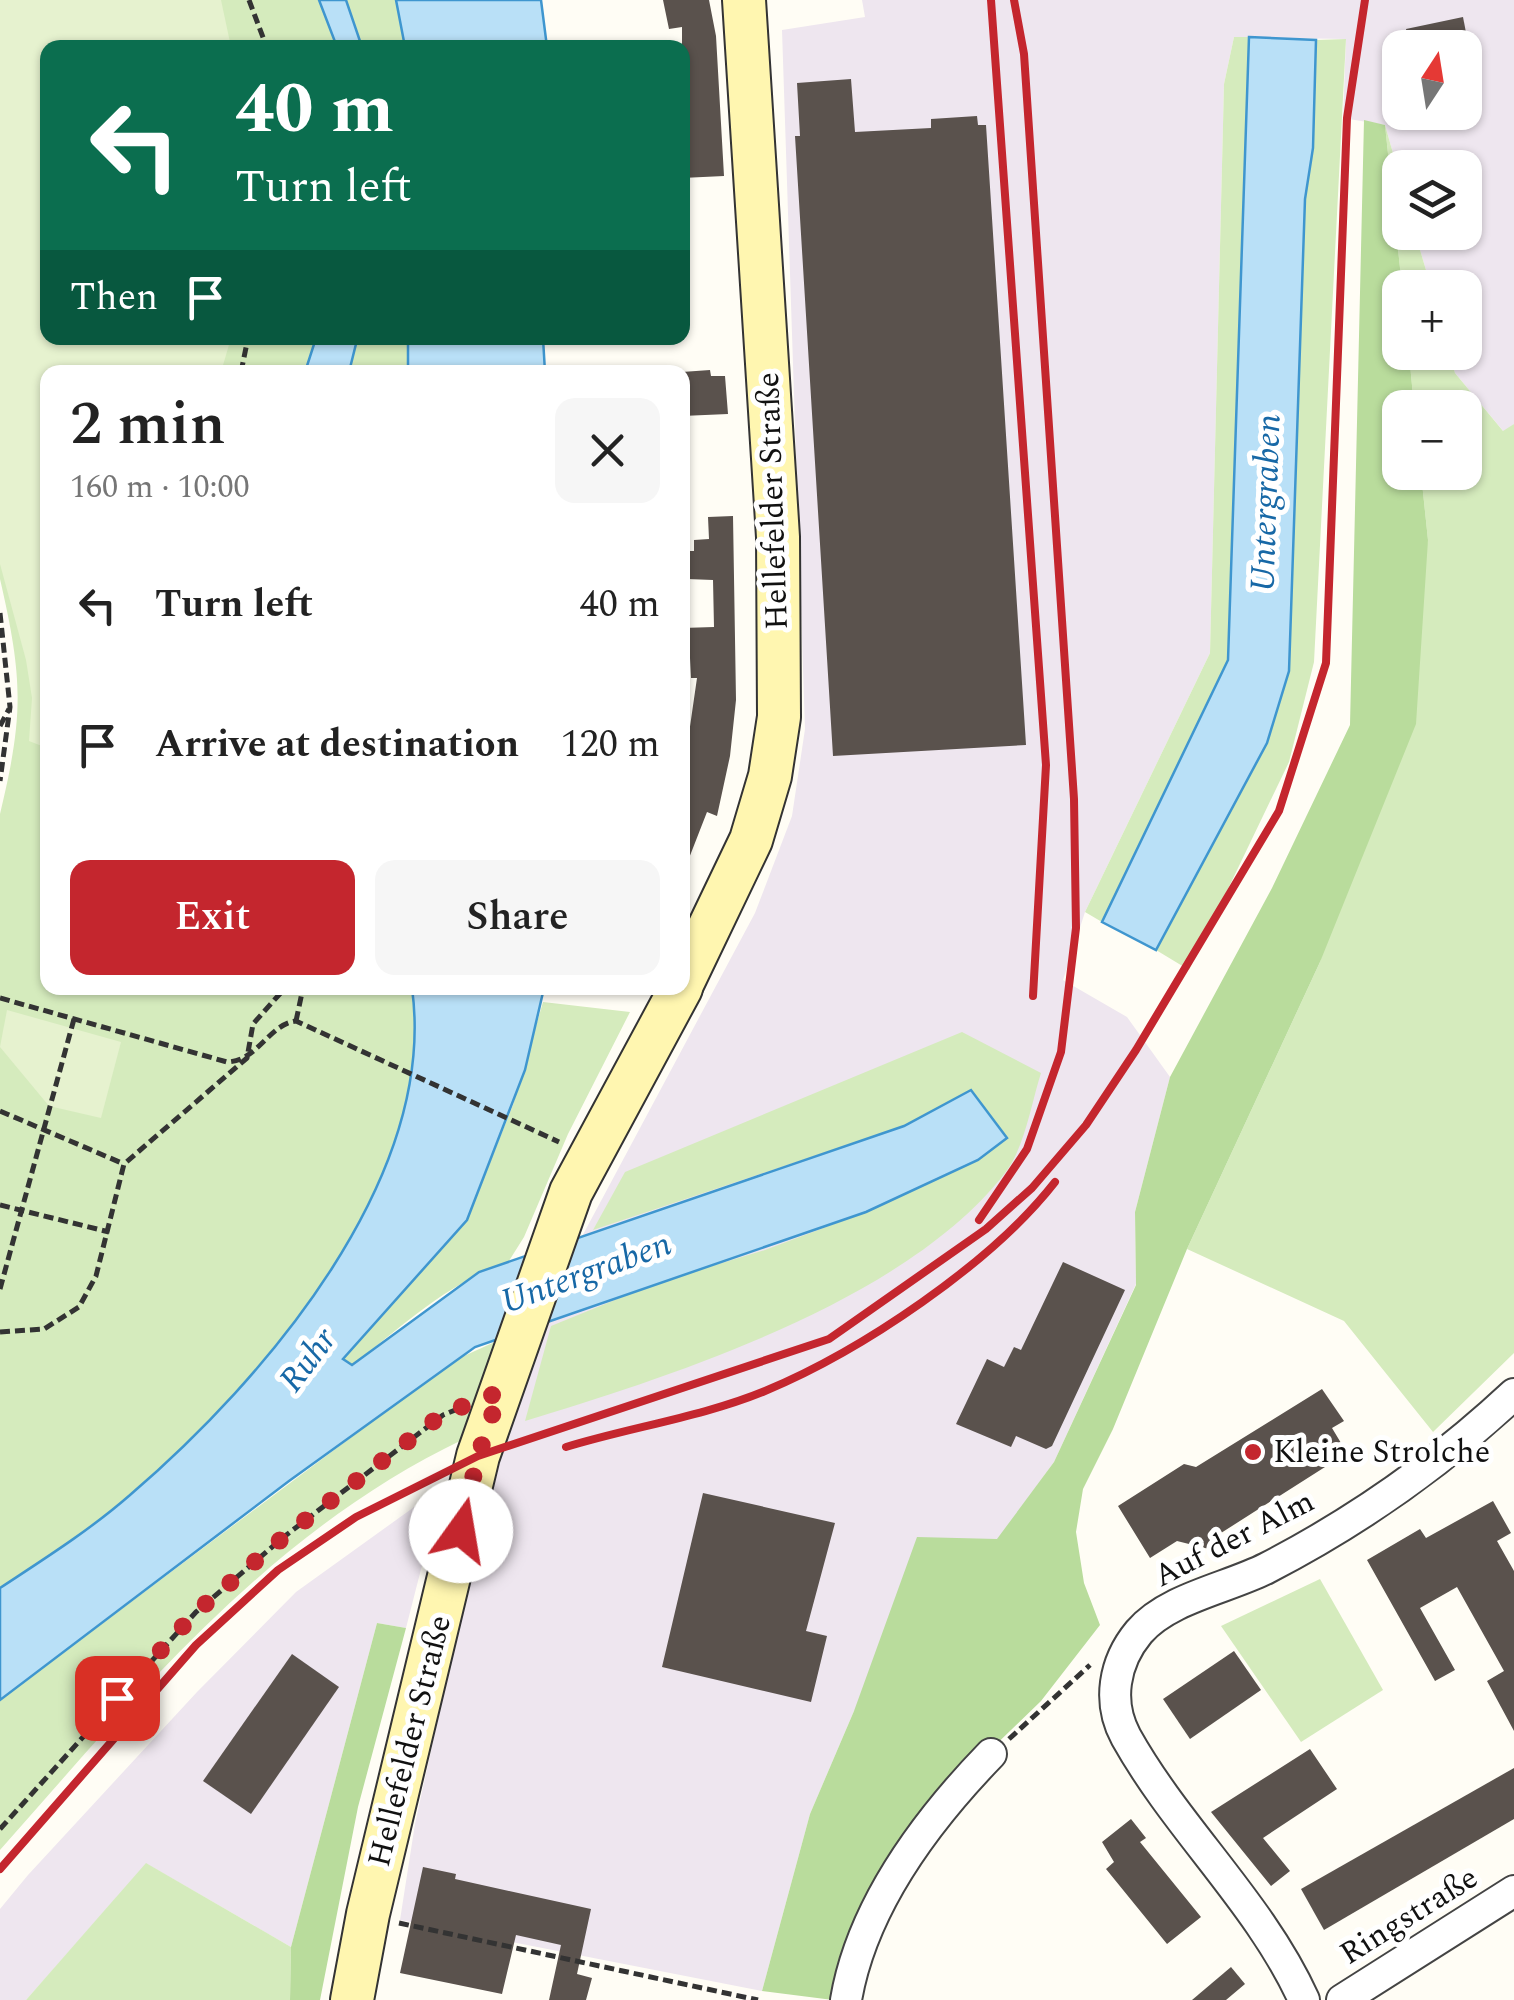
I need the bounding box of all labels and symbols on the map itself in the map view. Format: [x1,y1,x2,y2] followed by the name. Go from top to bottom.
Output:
[1382,30,1482,130] north arrow
[744,371,802,631] street label: Hellefelder Straße
[1236,413,1296,593] water label: Untergraben
[493,1218,679,1328] water label: Untergraben
[266,1316,351,1404] water label: Ruhr
[1273,1428,1490,1477] place label: Kleine Strolche
[1242,1441,1264,1463] marker: Kleine Strolche
[1145,1477,1323,1601] street label: Auf der Alm
[409,1479,513,1583] position arrow
[355,1610,465,1872] street label: Hellefelder Straße
[75,1656,160,1741] pin
[1330,1854,1488,1978] street label: Ringstraße

